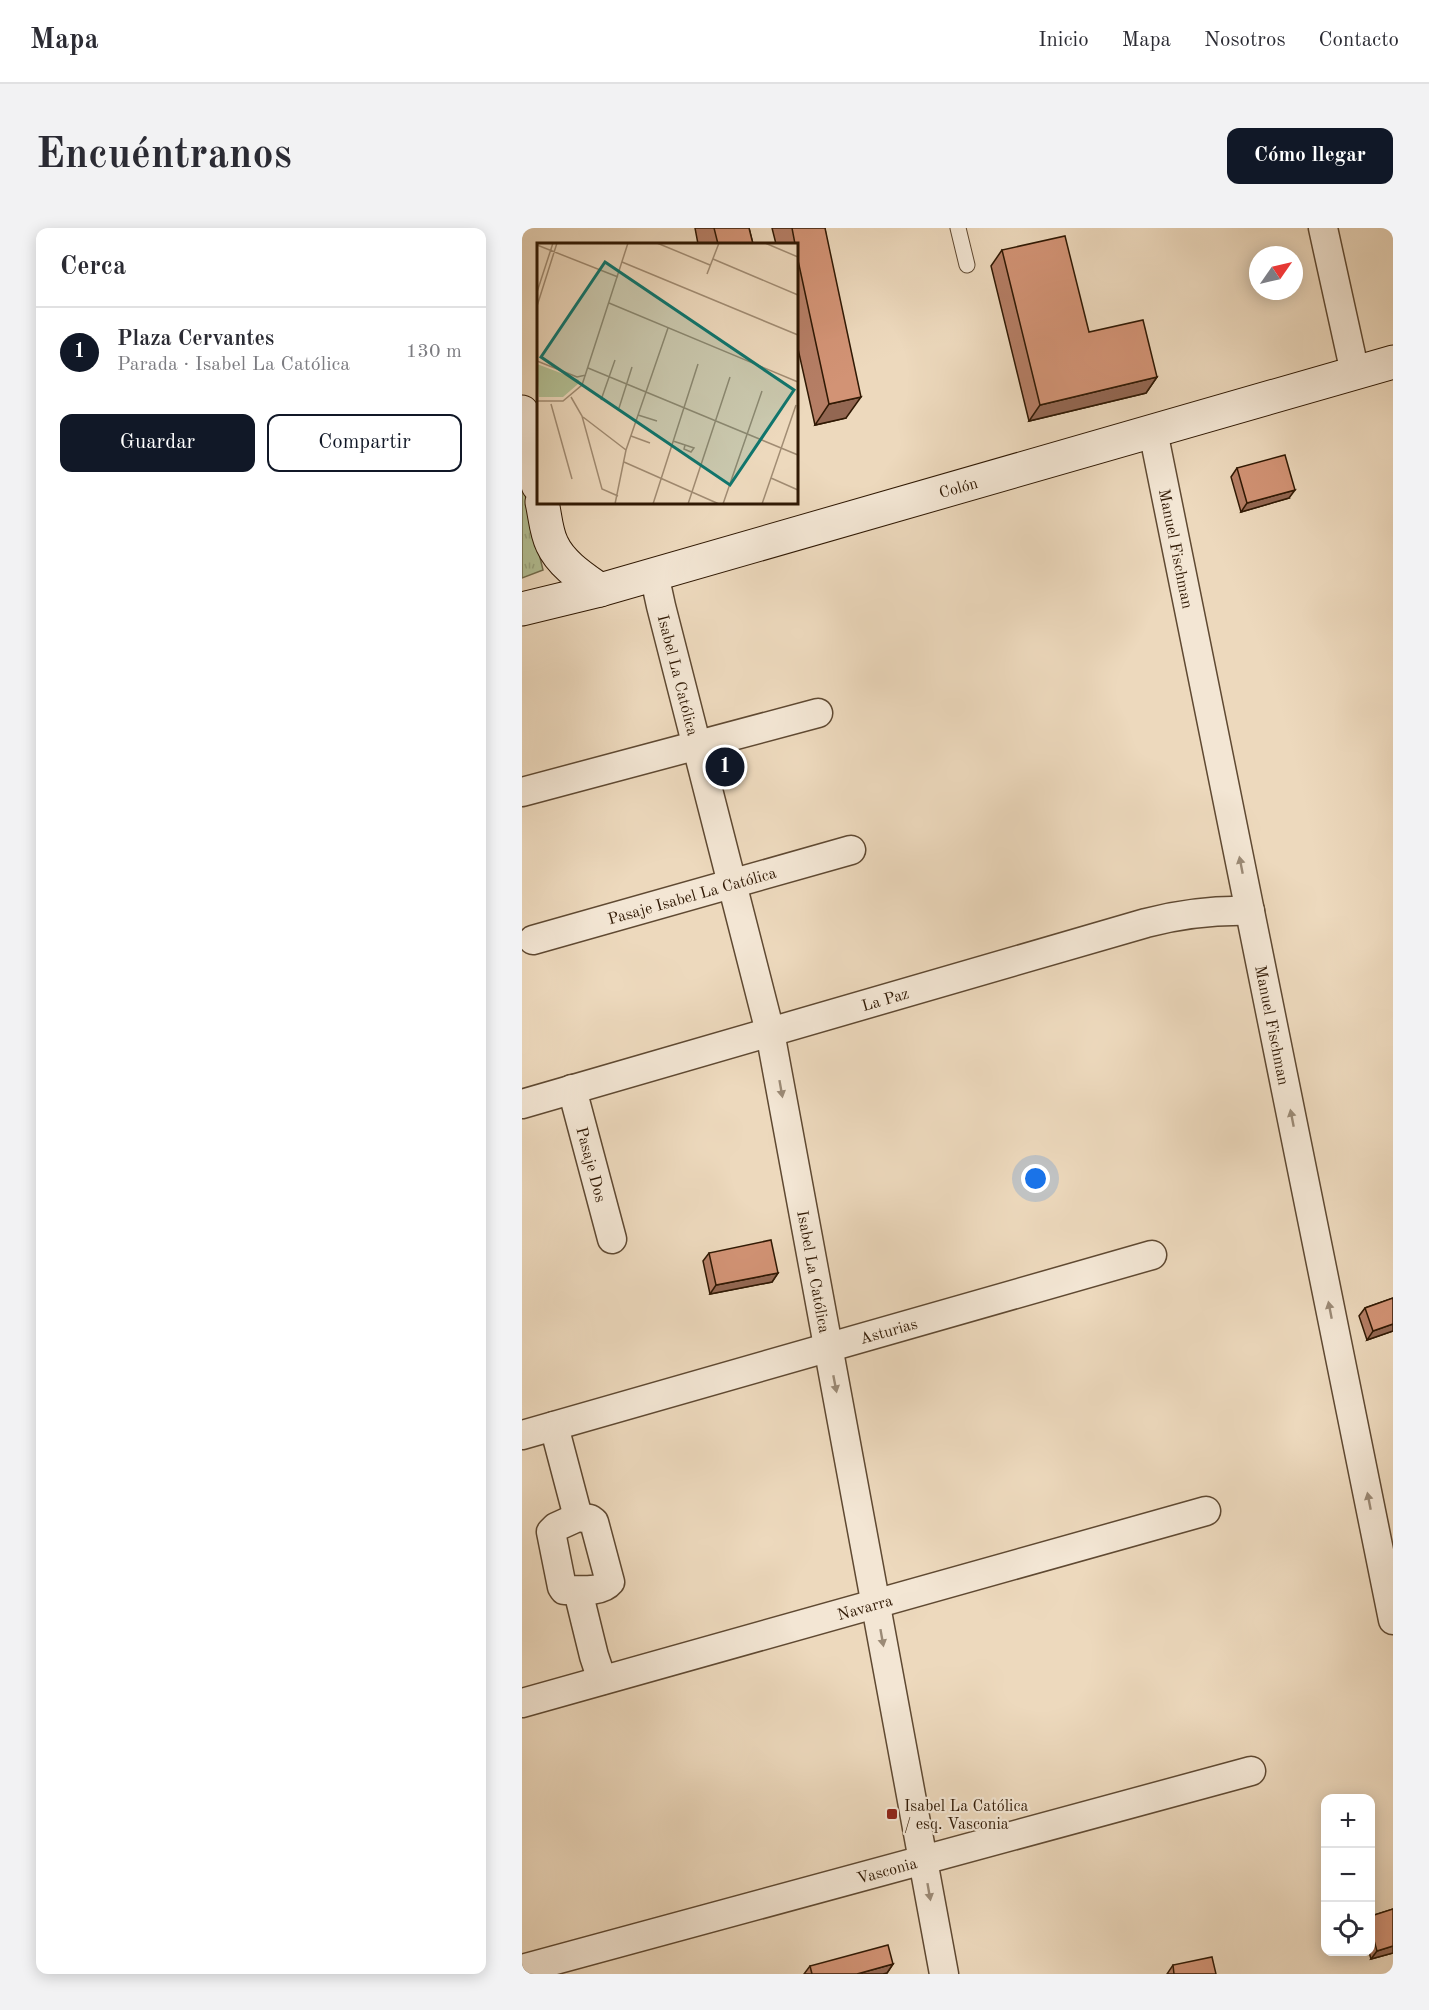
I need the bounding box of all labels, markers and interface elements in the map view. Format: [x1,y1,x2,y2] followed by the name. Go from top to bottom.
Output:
[30,27,99,55] text: Mapa
[1038,30,1089,51] text: Inicio
[1122,30,1171,51] text: Mapa
[1204,30,1286,51] text: Nosotros
[1319,30,1399,51] text: Contacto
[1227,128,1393,184] button: Cómo llegar
[36,135,292,177] text: Encuéntranos
[537,243,798,504] inset map
[1249,246,1303,300] north arrow
[60,254,126,280] text: Cerca
[117,328,274,350] text: Plaza Cervantes
[74,342,85,362] text: 1
[406,342,462,362] text: 130 m
[117,355,350,375] text: Parada · Isabel La Católica
[60,414,255,472] button: Guardar
[267,414,462,472] button: Compartir
[938,476,980,502] street label: Colón
[1155,488,1195,611] street label: Manuel Fischman
[654,613,700,738] street label: Isabel La Católica
[706,744,744,790] pin: 1
[1236,856,1245,875] one-way arrow
[606,866,778,928] street label: Pasaje Isabel La Católica
[1251,964,1291,1087] street label: Manuel Fischman
[860,986,911,1015] street label: La Paz
[776,1080,785,1099] one-way arrow
[1287,1109,1296,1128] one-way arrow
[572,1125,608,1204] street label: Pasaje Dos
[1021,1164,1050,1193] your location
[793,1209,831,1335] street label: Isabel La Católica
[1325,1300,1334,1319] one-way arrow
[858,1316,920,1348] street label: Asturias
[831,1375,840,1394] one-way arrow
[1364,1491,1373,1510] one-way arrow
[836,1593,895,1624] street label: Navarra
[878,1629,887,1648] one-way arrow
[1321,1794,1375,1956] map controls
[1321,1794,1375,1848] button: +
[904,1799,1028,1833] place label: Isabel La Católica / esq. Vasconia
[885,1807,899,1821] marker: Isabel La Católica / esq. Vasconia
[1321,1848,1375,1902] button: −
[855,1856,919,1888] street label: Vasconia
[925,1882,934,1901] one-way arrow
[1321,1902,1375,1956] button: locate

